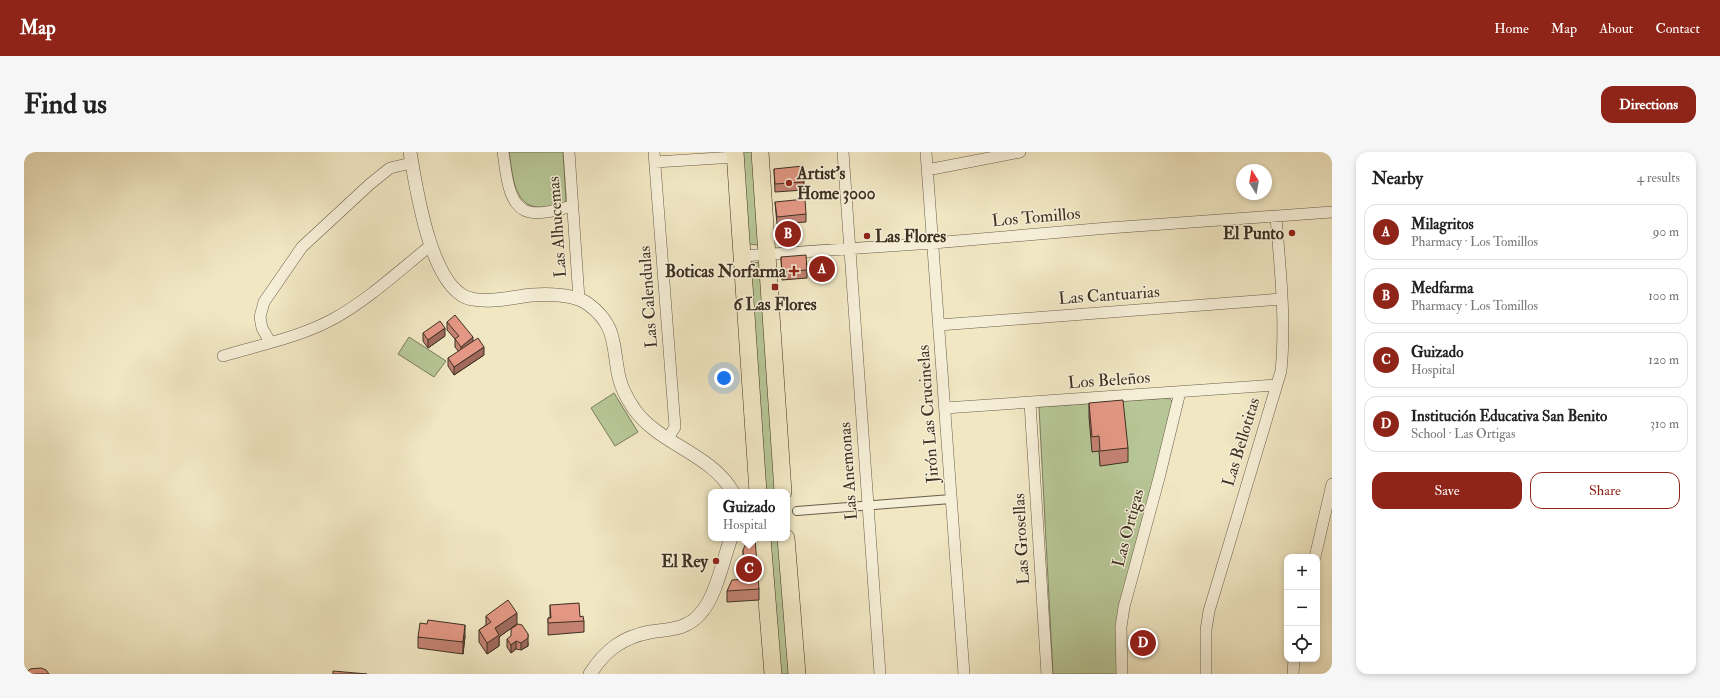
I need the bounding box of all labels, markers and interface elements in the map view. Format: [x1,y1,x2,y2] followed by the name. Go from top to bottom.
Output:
[20,16,56,40] text: Map
[1494,20,1529,37] text: Home
[1551,20,1577,37] text: Map
[1599,20,1633,37] text: About
[1655,20,1700,37] text: Contact
[1601,86,1696,123] button: Directions
[24,87,107,122] text: Find us
[796,163,876,204] place label: Artist's Home 3000
[1236,164,1272,200] north arrow
[1372,168,1423,189] text: Nearby
[1637,170,1680,186] text: 4 results
[543,176,571,278] street label: Las Alhucemas
[784,178,794,188] marker: Artist's Home 3000
[991,203,1081,231] street label: Los Tomillos
[1411,215,1474,234] text: Milagritos
[775,219,801,249] pin: B
[1223,223,1284,244] place label: El Punto
[1382,224,1390,240] text: A
[1653,224,1679,240] text: 90 m
[875,226,946,247] place label: Las Flores
[1287,228,1297,238] marker: El Punto
[862,231,872,241] marker: Las Flores
[1411,234,1538,250] text: Pharmacy · Los Tomillos
[634,245,662,349] street label: Las Calendulas
[809,254,835,284] pin: A
[665,261,787,282] place label: Boticas Norfarma
[789,266,799,276] marker: Boticas Norfarma
[1411,279,1473,298] text: Medfarma
[1058,281,1161,309] street label: Las Cantuarias
[770,282,780,292] marker: 6 Las Flores
[1382,288,1390,304] text: B
[1648,288,1679,304] text: 100 m
[733,294,817,315] place label: 6 Las Flores
[1411,298,1538,314] text: Pharmacy · Los Tomillos
[1411,343,1463,362] text: Guizado
[913,344,944,485] street label: Jirón Las Crucinelas
[1381,352,1391,368] text: C
[1648,352,1679,368] text: 120 m
[1411,362,1455,378] text: Hospital
[1067,367,1151,393] street label: Los Beleños
[714,368,734,388] your location
[1218,395,1265,489] street label: Las Bellotitas
[1411,407,1607,426] text: Institución Educativa San Benito
[1381,416,1391,432] text: D
[1650,416,1679,432] text: 310 m
[834,421,862,521] street label: Las Anemonas
[1411,426,1515,442] text: School · Las Ortigas
[1372,472,1522,509] button: Save
[1530,472,1680,509] button: Share
[1107,486,1149,569] street label: Las Ortigas
[708,489,790,541] popup
[1008,492,1034,585] street label: Las Grosellas
[723,498,775,517] text: Guizado
[723,517,767,533] text: Hospital
[661,551,709,573] place label: El Rey
[736,554,762,584] pin: C
[1284,554,1320,662] map controls
[1284,554,1320,590] button: +
[711,556,721,566] marker: El Rey
[1284,590,1320,626] button: −
[1284,626,1320,662] button: locate
[1130,628,1156,658] pin: D

